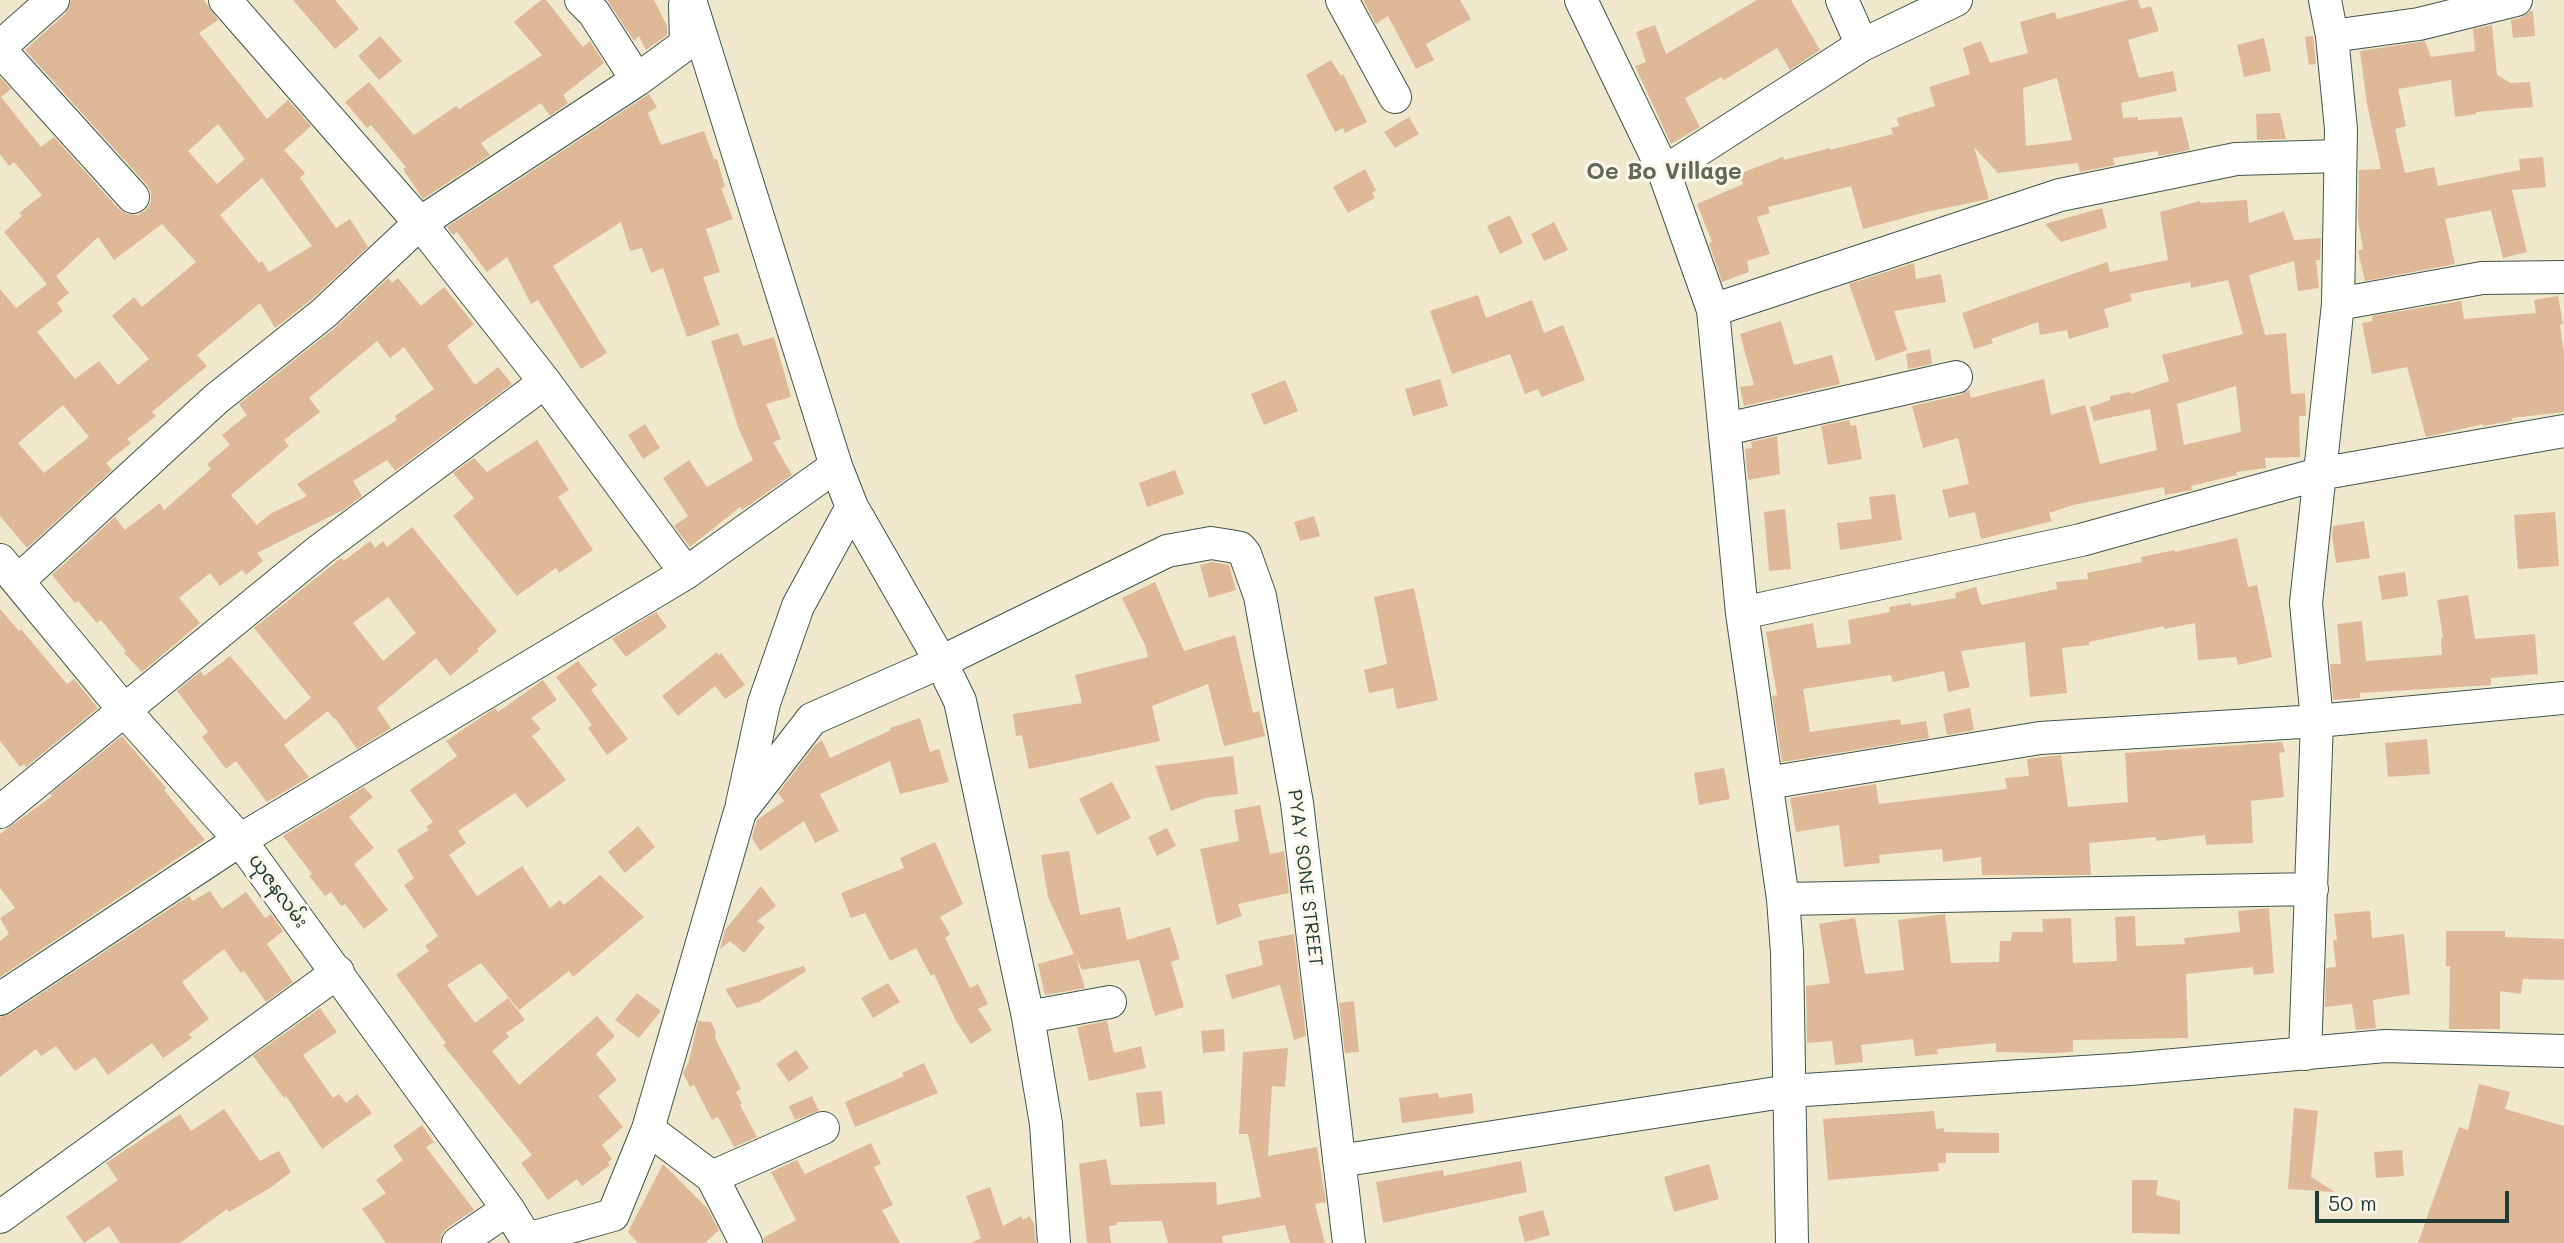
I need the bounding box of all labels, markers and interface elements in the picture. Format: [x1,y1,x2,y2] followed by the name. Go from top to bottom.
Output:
[1586,158,1742,186] district label: Oe Bo Village
[1283,788,1327,968] street label: PYAY SONE STREET
[243,849,313,933] street label: ယုဇနလမ်း
[2319,1176,2513,1220] scale bar
[2328,1189,2377,1216] text: 50 m

